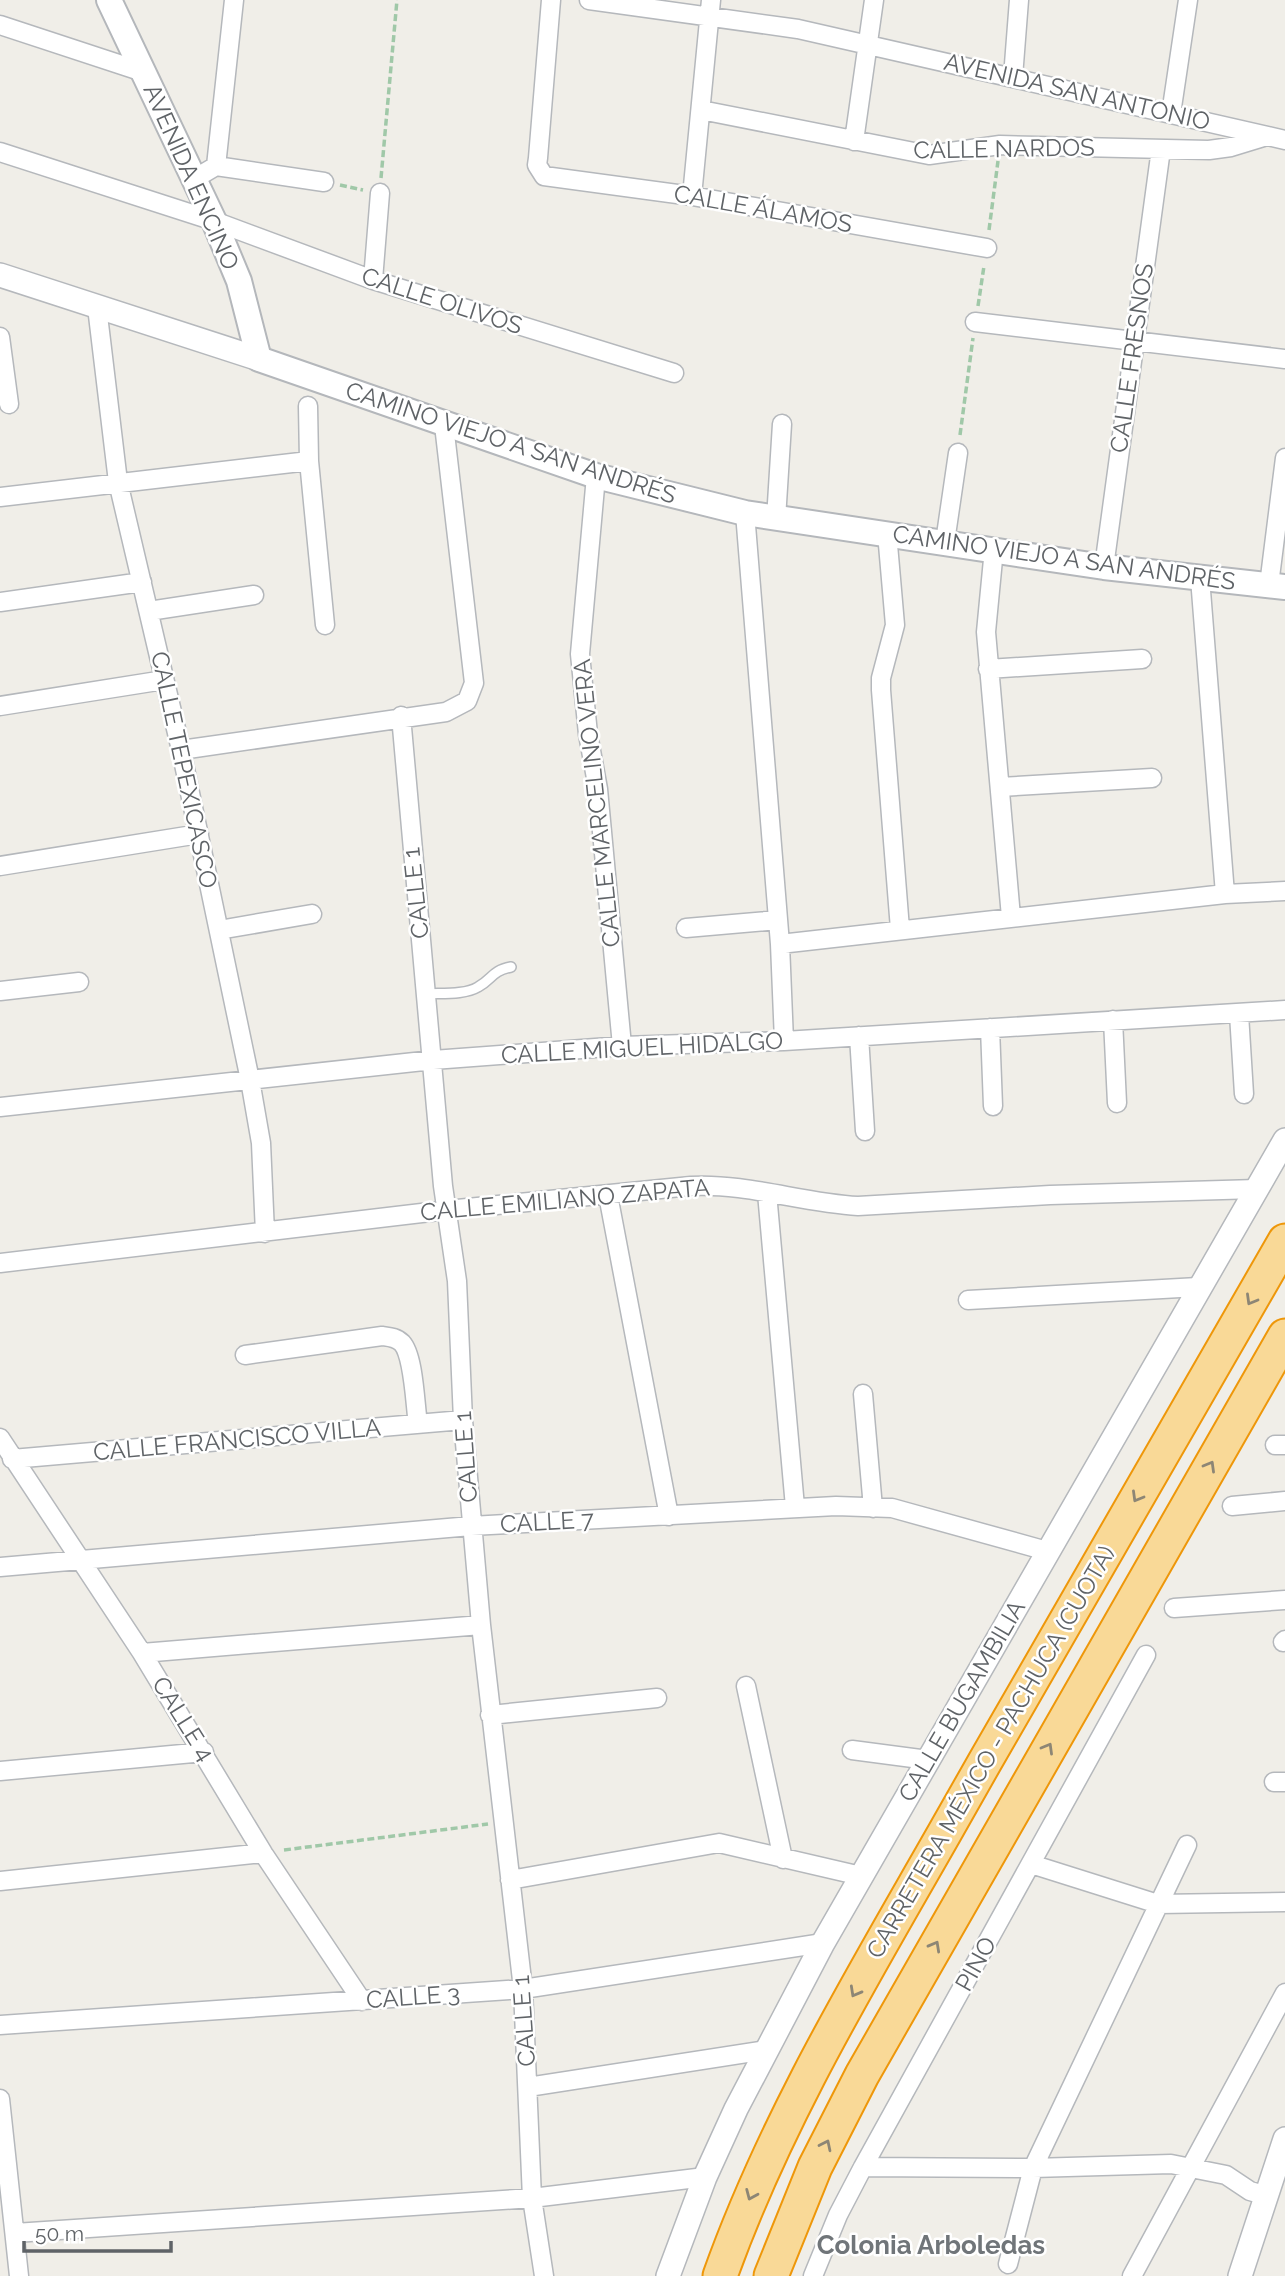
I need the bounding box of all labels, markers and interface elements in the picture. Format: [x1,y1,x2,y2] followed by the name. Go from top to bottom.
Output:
[941,47,1213,136] street label: AVENIDA SAN ANTONIO
[137,79,245,274] street label: AVENIDA ENCINO
[913,132,1095,165] street label: CALLE NARDOS
[672,179,854,238] street label: CALLE ÁLAMOS
[358,261,526,340] street label: CALLE OLIVOS
[1104,261,1159,455] street label: CALLE FRESNOS
[342,375,680,510] street label: CAMINO VIEJO A SAN ANDRÉS
[891,519,1237,596] street label: CAMINO VIEJO A SAN ANDRÉS
[145,649,224,891] street label: CALLE TEPEXICASCO
[567,657,626,949] street label: CALLE MARCELINO VERA
[396,846,435,940] street label: CALLE 1
[500,1026,784,1069] street label: CALLE MIGUEL HIDALGO
[419,1172,711,1227] street label: CALLE EMILIANO ZAPATA
[1246,1292,1259,1305] one-way arrow
[448,1410,483,1504] street label: CALLE 1
[92,1412,382,1467] street label: CALLE FRANCISCO VILLA
[1202,1461,1215,1474] one-way arrow
[1132,1489,1145,1502] one-way arrow
[499,1505,595,1538] street label: CALLE 7
[860,1540,1121,1963] street label: CARRETERA MÉXICO - PACHUCA (CUOTA)
[892,1595,1031,1807] street label: CALLE BUGAMBILIA
[146,1671,221,1766] street label: CALLE 4
[1040,1743,1053,1756] one-way arrow
[949,1932,1002,1996] street label: PINO
[927,1940,940,1953] one-way arrow
[506,1974,541,2068] street label: CALLE 1
[365,1979,461,2014] street label: CALLE 3
[850,1985,863,1998] one-way arrow
[817,2140,831,2152] one-way arrow
[745,2188,759,2200] one-way arrow
[24,2210,172,2254] scale bar
[35,2221,84,2246] text: 50 m
[817,2230,1045,2260] district label: Colonia Arboledas

